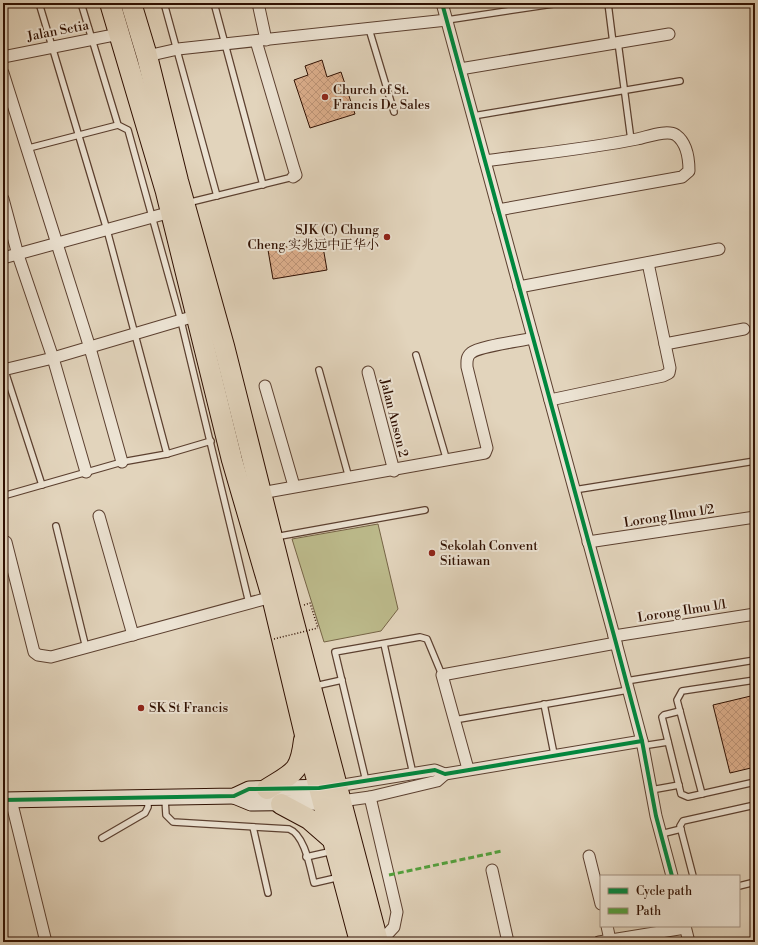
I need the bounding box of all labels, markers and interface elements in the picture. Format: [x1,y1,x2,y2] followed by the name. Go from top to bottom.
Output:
[25,17,91,45] street label: Jalan Setia
[333,82,430,113] place label: Church of St. Francis De Sales
[320,92,330,102] marker: Church of St. Francis De Sales
[248,222,379,253] place label: SJK (C) Chung Cheng 实兆远中正华小
[382,232,392,242] marker: SJK (C) Chung Cheng 实兆远中正华小
[376,376,411,459] street label: Jalan Anson 2
[623,501,715,531] street label: Lorong Ilmu 1/2
[440,538,538,569] place label: Sekolah Convent Sitiawan
[427,548,437,558] marker: Sekolah Convent Sitiawan
[636,596,728,626] street label: Lorong Ilmu 1/1
[149,700,229,716] place label: SK St Francis
[136,703,146,713] marker: SK St Francis
[600,875,740,927] legend
[636,884,692,899] text: Cycle path
[636,904,661,919] text: Path

